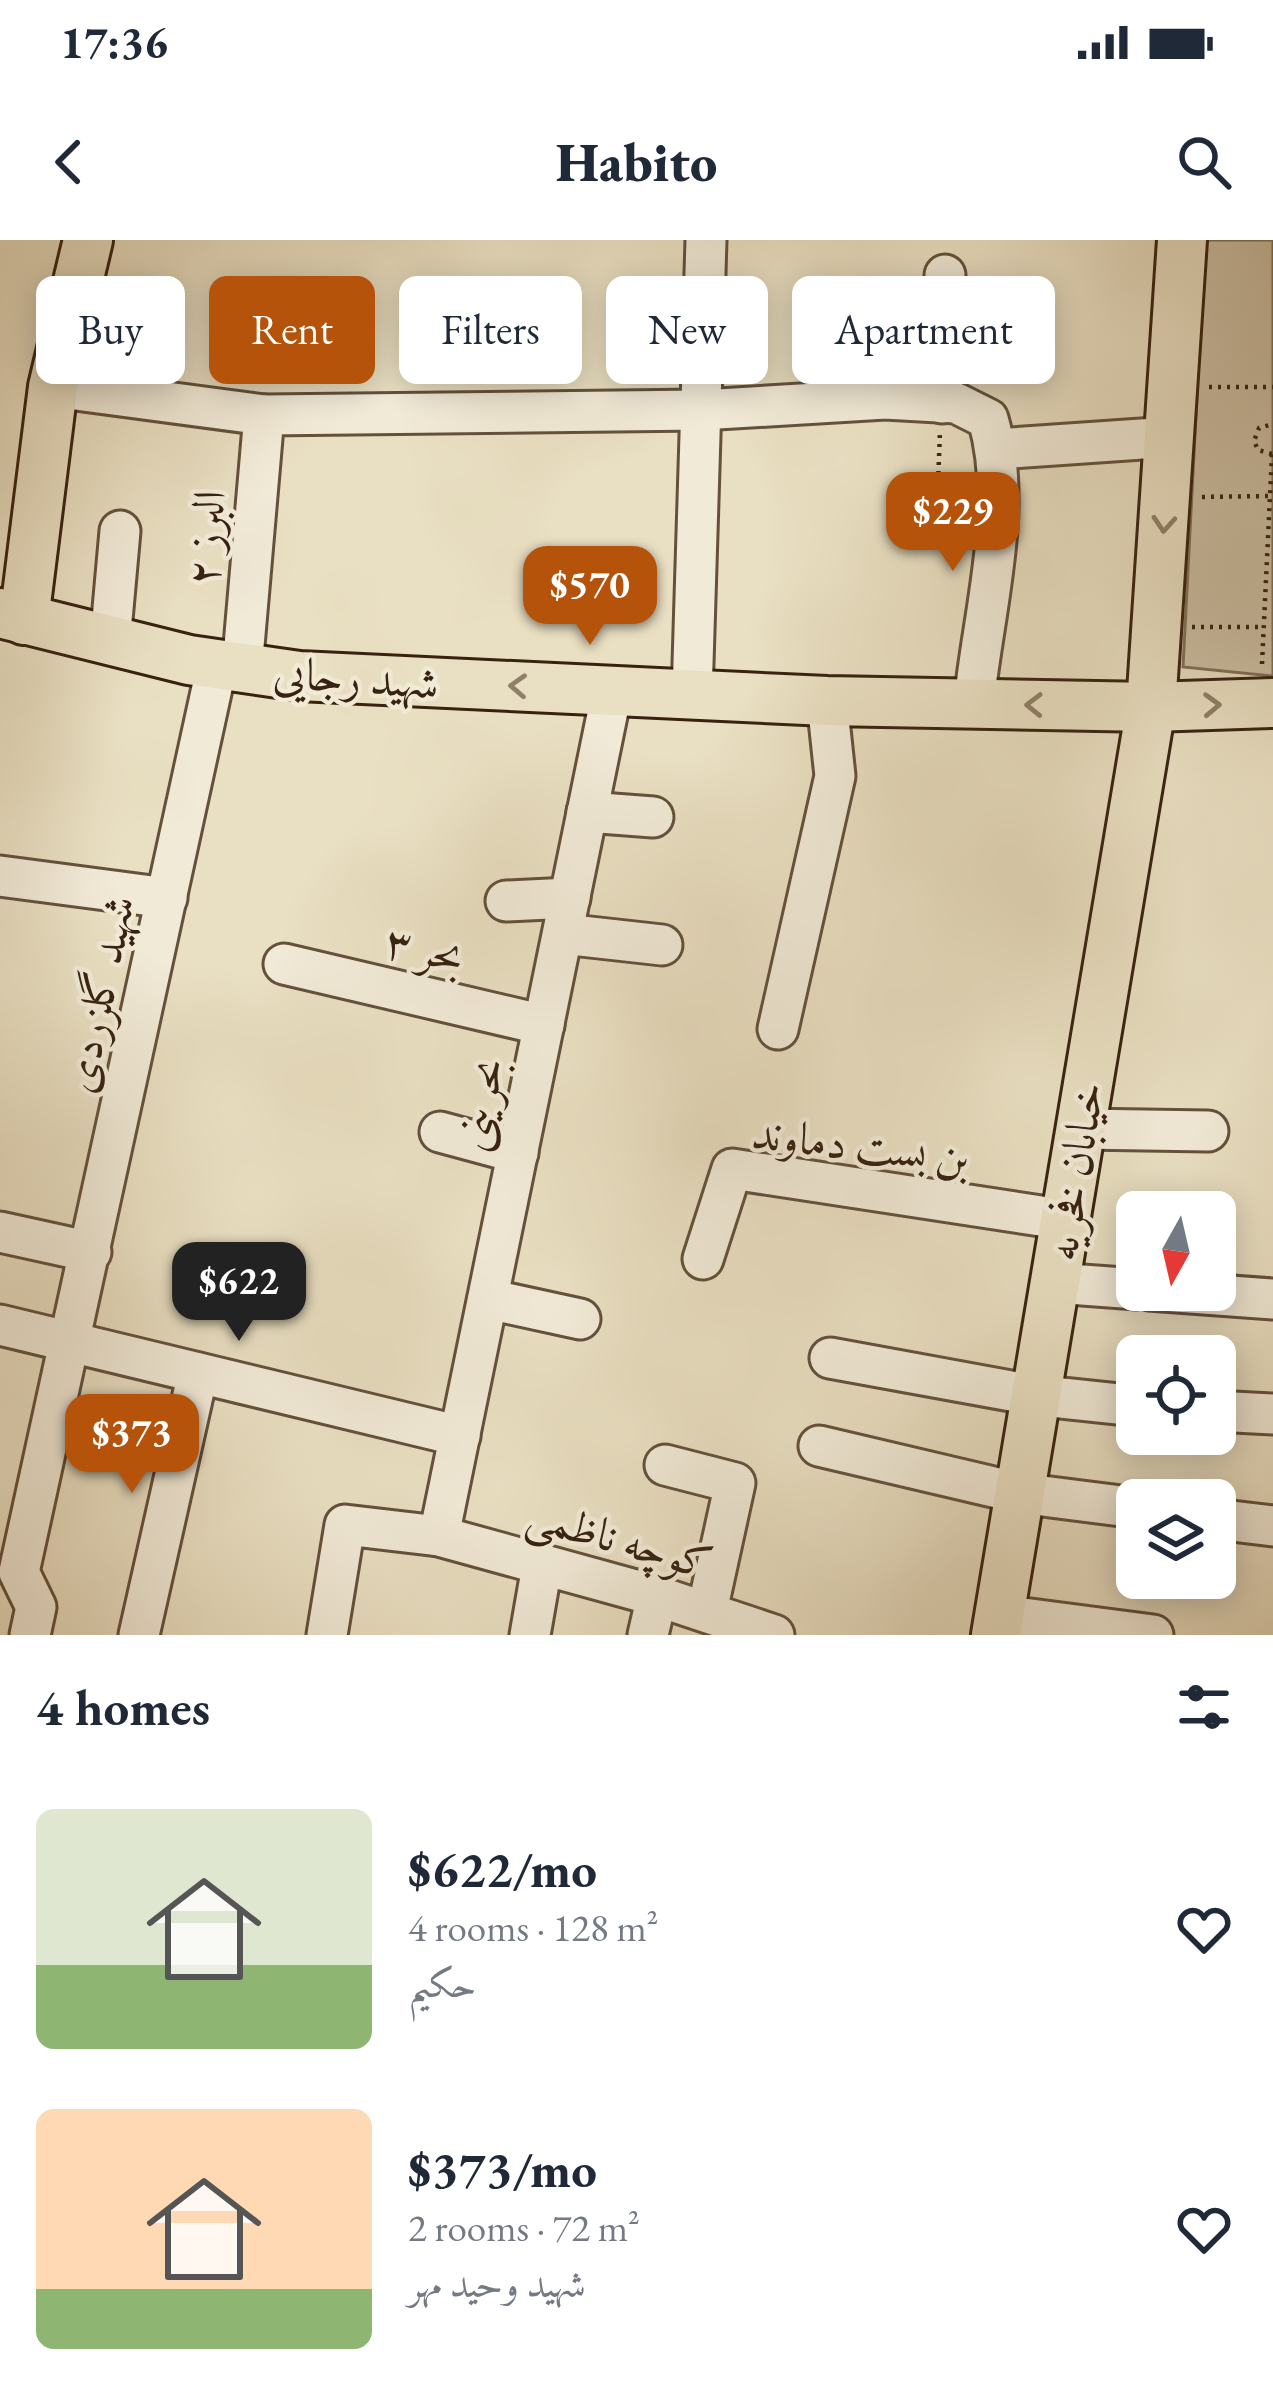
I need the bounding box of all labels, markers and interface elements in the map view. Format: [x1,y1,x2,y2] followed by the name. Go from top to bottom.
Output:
[60,13,168,71] text: 17:36
[556,127,717,197] text: Habito
[36,129,102,195] icon: back
[1171,129,1237,195] icon: search
[36,276,185,384] chip: Buy
[209,276,375,384] chip: Rent
[399,276,582,384] chip: Filters
[606,276,768,384] chip: New
[792,276,1055,384] chip: Apartment
[882,472,1024,574] pin: $229
[913,485,993,536] text: $229
[172,488,238,588] street label: البرز ۲
[1152,515,1178,534] one-way arrow
[519,546,661,648] pin: $570
[550,559,630,610] text: $570
[271,642,441,713] street label: شهید رجایی
[508,673,527,699] one-way arrow
[1024,692,1043,718] one-way arrow
[1203,692,1222,718] one-way arrow
[49,890,147,1098] street label: شهید گلزردی
[380,911,470,985] street label: بحر ۳
[441,1052,518,1156] street label: بحرینی
[1031,1077,1117,1265] street label: خیابان فخریه
[749,1103,973,1187] street label: بن بست دماوند
[1116,1191,1236,1311] north arrow
[1116,1191,1236,1599] map controls
[168,1242,310,1344] pin: $622
[199,1255,279,1306] text: $622
[1116,1335,1236,1455] button: locate
[61,1394,203,1496] pin: $373
[92,1407,172,1458] text: $373
[1116,1479,1236,1599] button: layers
[520,1484,719,1595] street label: کوچه ناظمی
[36,1674,210,1740] text: 4 homes
[1171,1674,1237,1740] icon: filters
[408,1836,597,1902] text: $622/mo
[132,1857,276,2001] icon: home
[1171,1896,1237,1962] icon: heart
[408,1902,659,1953] text: 4 rooms · 128 m²
[408,1958,476,2009] text: حکیم
[408,2136,597,2202] text: $373/mo
[132,2157,276,2301] icon: home
[1171,2196,1237,2262] icon: heart
[408,2202,640,2253] text: 2 rooms · 72 m²
[408,2258,586,2309] text: شهید وحید مهر

